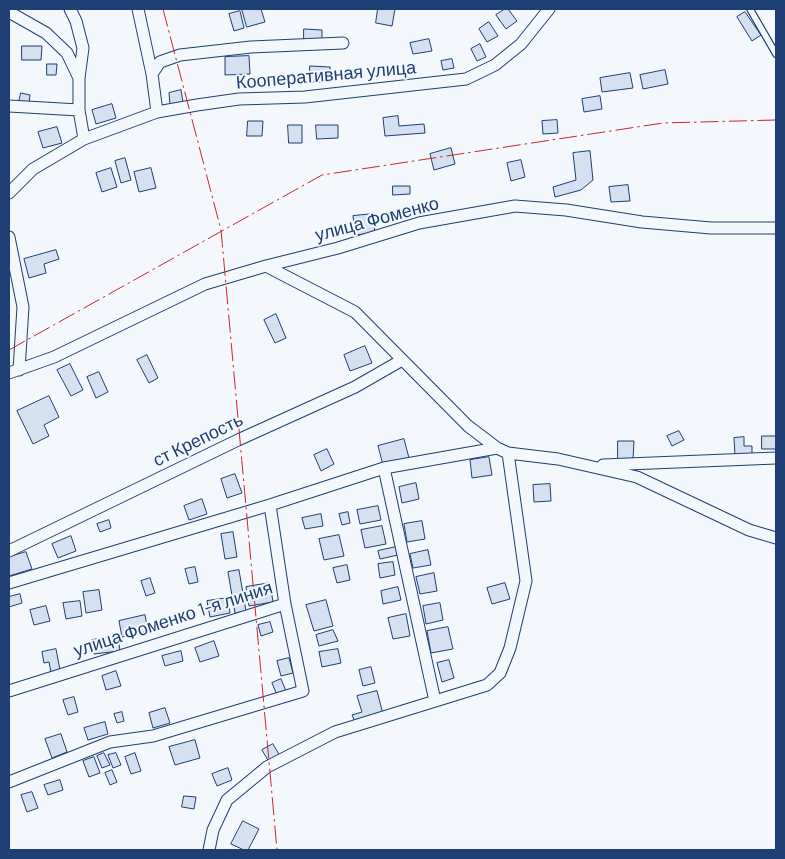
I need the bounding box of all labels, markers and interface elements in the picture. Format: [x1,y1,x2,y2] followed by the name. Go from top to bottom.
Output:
[235,56,417,94] street label: Кооперативная улица
[313,192,441,246] street label: улица Фоменко
[149,409,247,471] street label: ст Крепость
[71,577,275,661] street label: улица Фоменко 1-я линия

